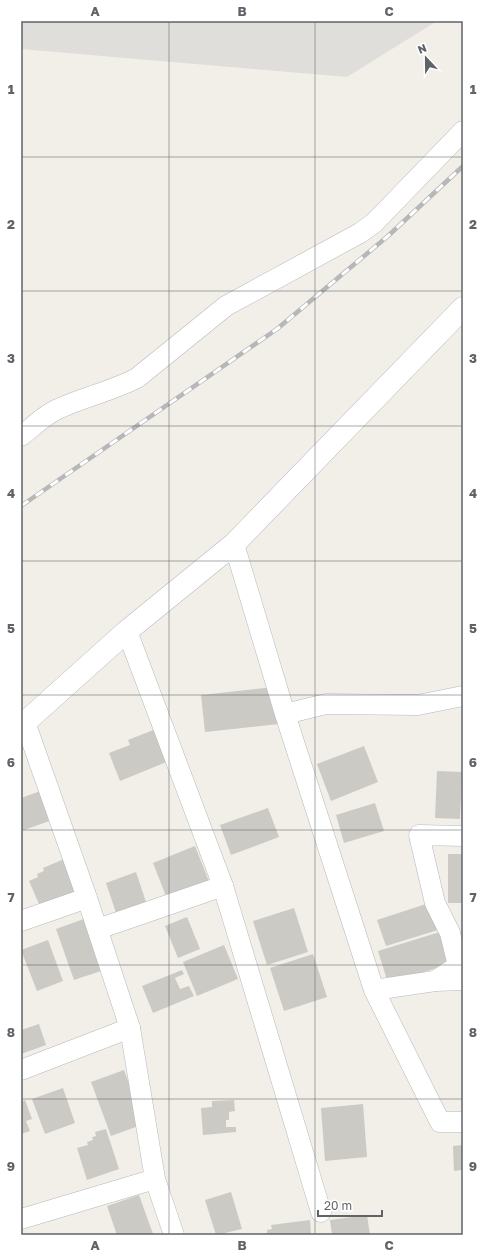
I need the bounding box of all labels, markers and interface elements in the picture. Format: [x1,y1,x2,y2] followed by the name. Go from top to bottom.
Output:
[90,3,100,19] text: A
[237,3,247,19] text: B
[384,3,394,19] text: C
[406,38,446,78] north arrow
[416,41,428,56] text: N
[8,81,15,97] text: 1
[470,81,477,97] text: 1
[7,216,15,232] text: 2
[469,216,477,232] text: 2
[7,350,15,366] text: 3
[469,350,477,366] text: 3
[7,485,15,501] text: 4
[469,485,477,501] text: 4
[7,620,15,636] text: 5
[469,620,477,636] text: 5
[7,754,15,770] text: 6
[469,754,477,770] text: 6
[7,889,15,905] text: 7
[469,889,477,905] text: 7
[7,1024,15,1040] text: 8
[469,1024,477,1040] text: 8
[7,1158,15,1174] text: 9
[469,1158,477,1174] text: 9
[318,1192,382,1218] scale bar
[324,1198,352,1213] text: 20 m
[90,1237,100,1253] text: A
[237,1237,247,1253] text: B
[384,1237,394,1253] text: C

